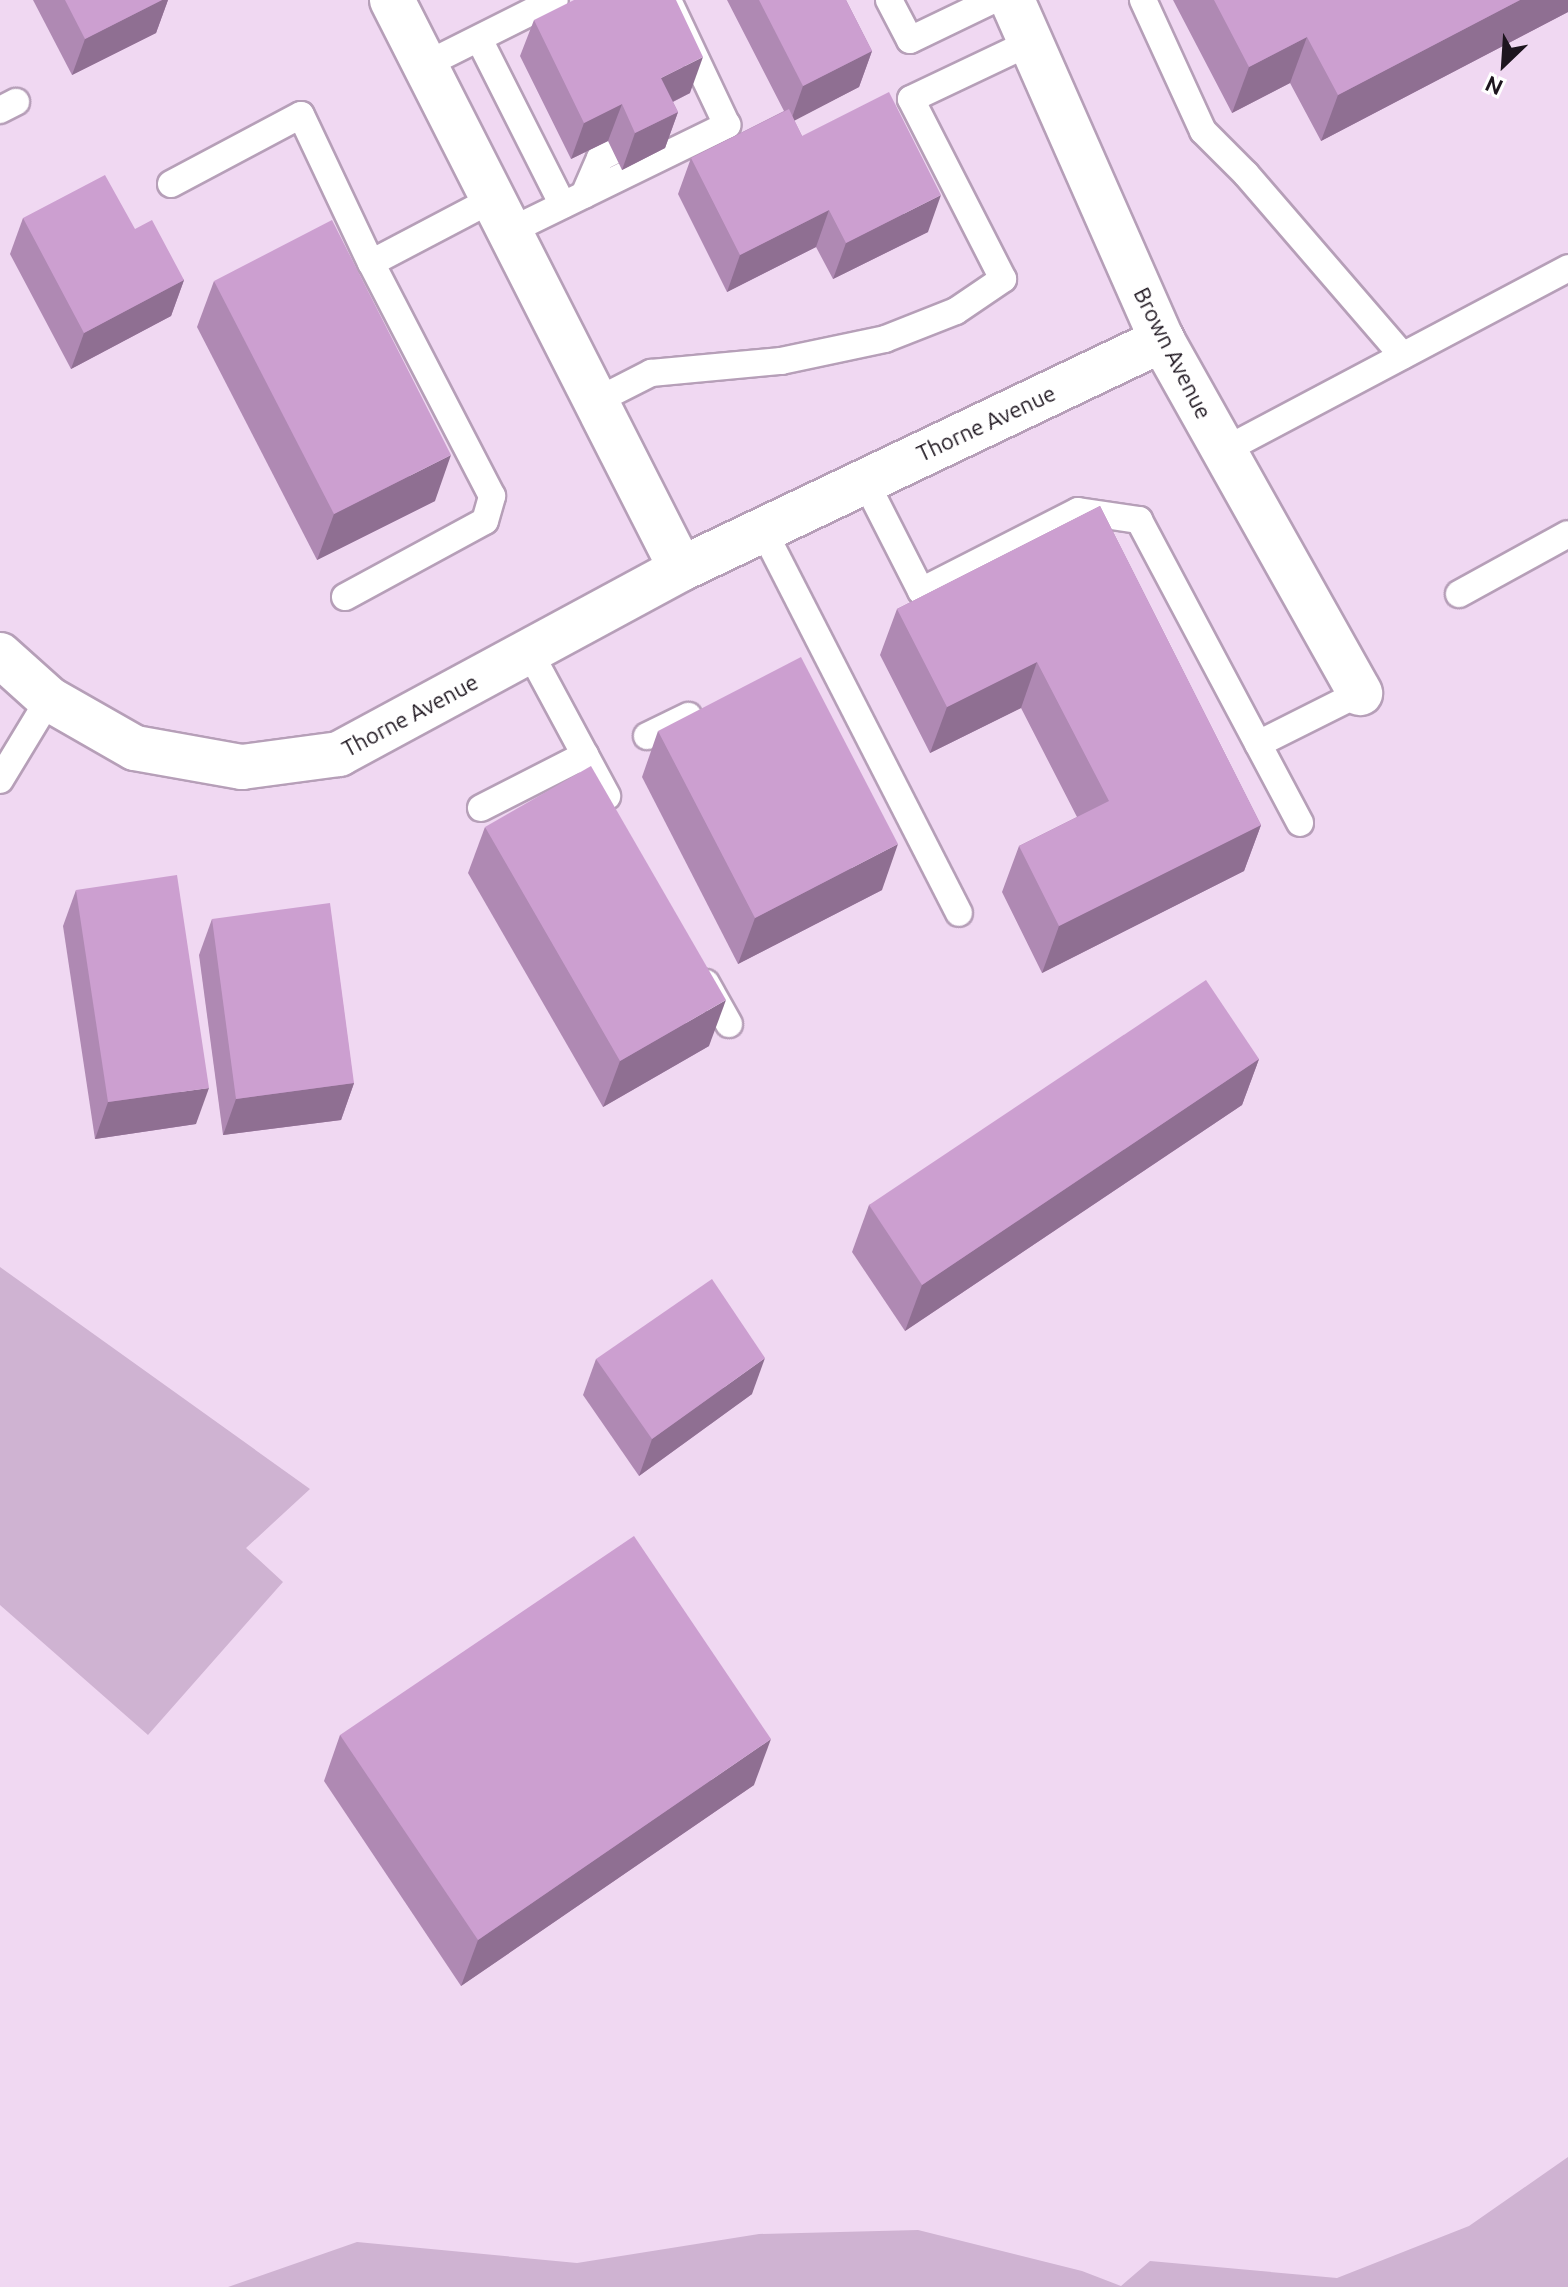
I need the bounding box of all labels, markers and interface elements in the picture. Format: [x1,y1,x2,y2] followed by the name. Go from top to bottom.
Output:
[1464,24,1544,104] north arrow
[1481,71,1506,101] text: N
[1129,283,1217,423] street label: Brown Avenue
[913,379,1059,467] street label: Thorne Avenue
[338,668,482,762] street label: Thorne Avenue

